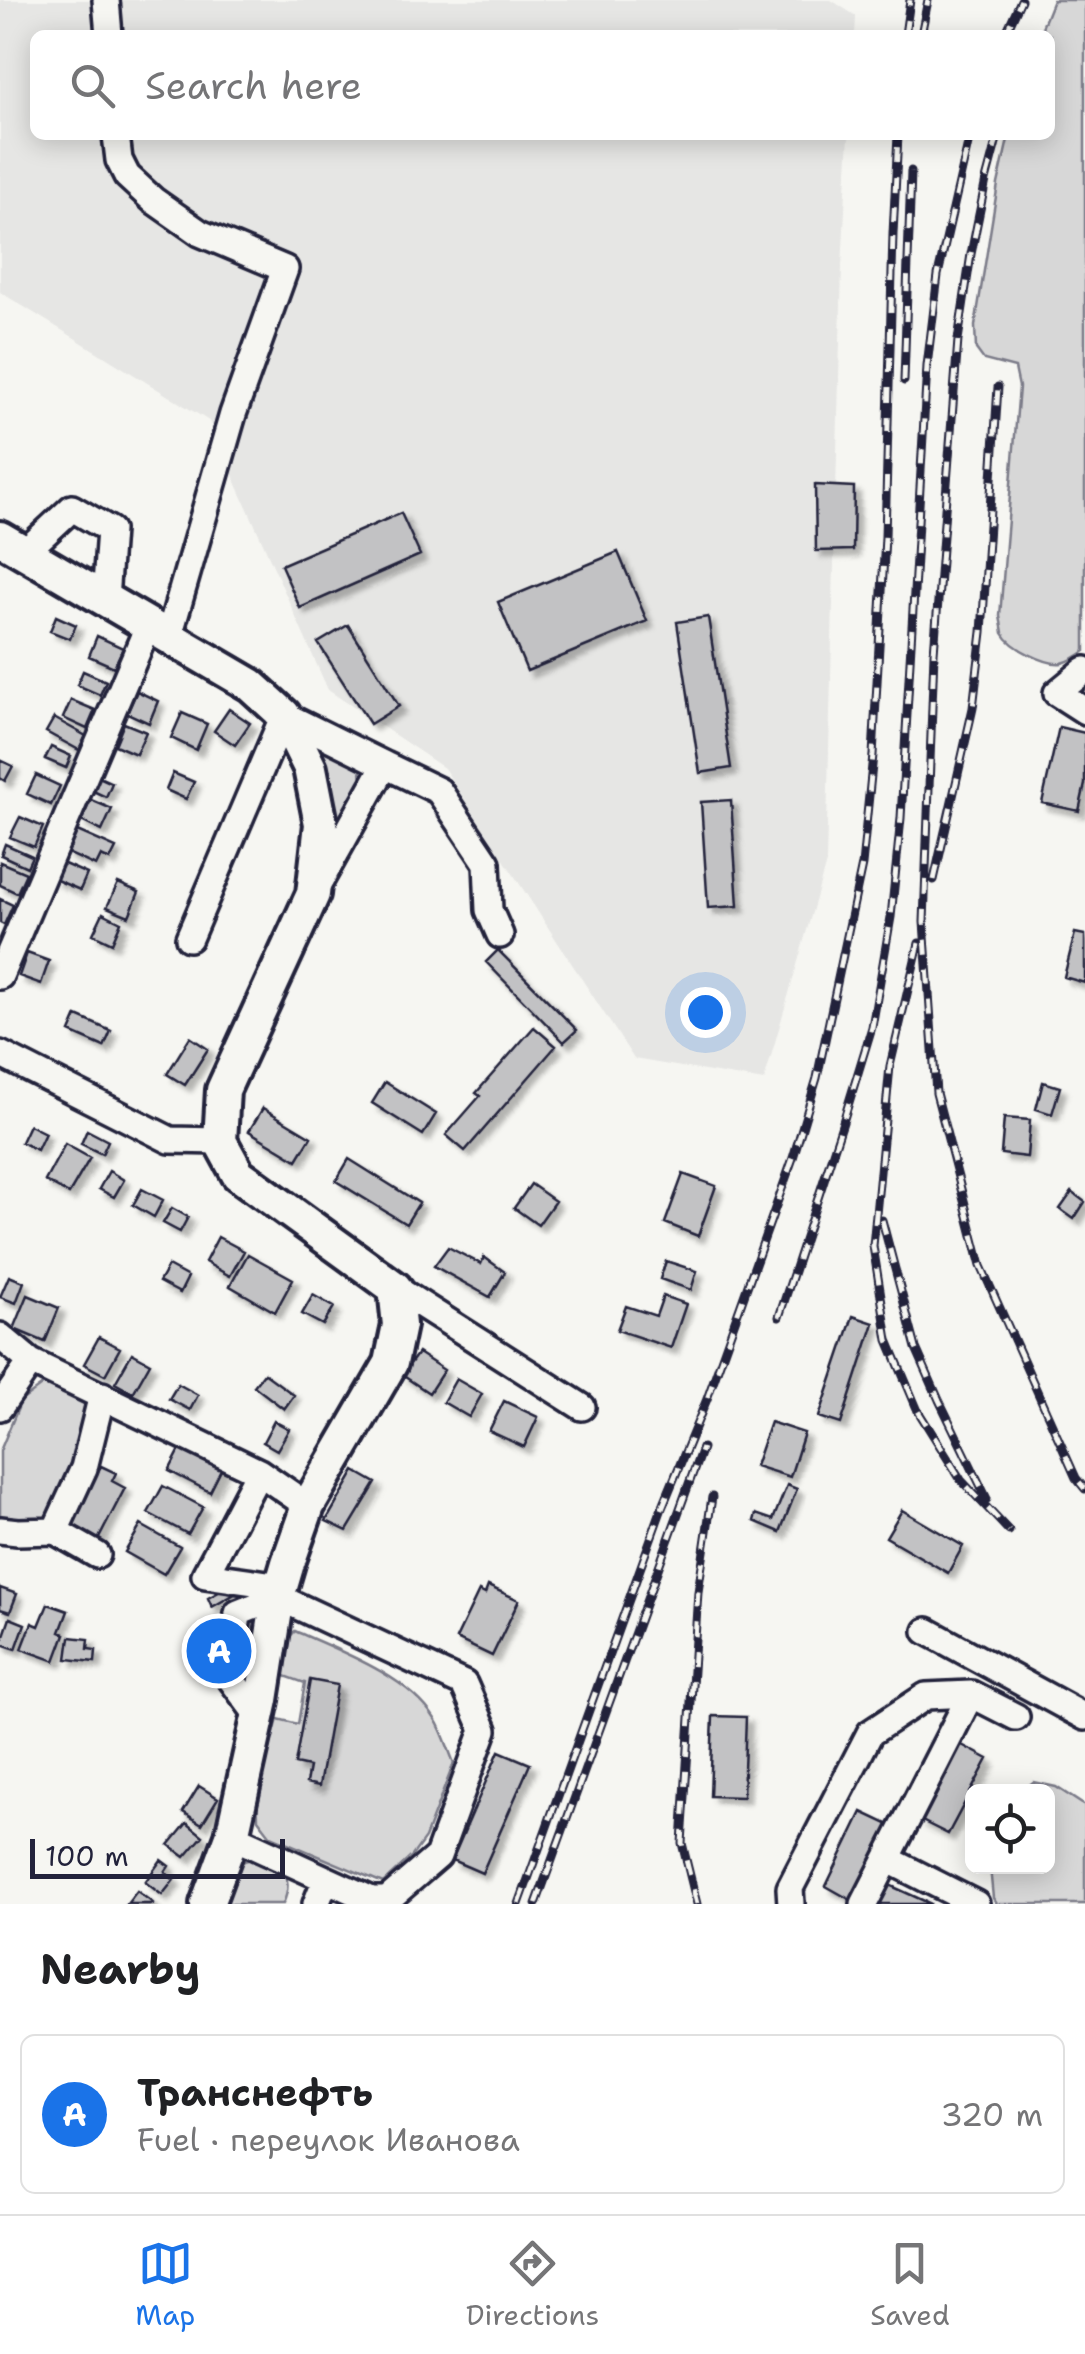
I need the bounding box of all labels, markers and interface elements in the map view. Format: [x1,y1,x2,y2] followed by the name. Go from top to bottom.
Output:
[30,30,1055,140] search box
[65,58,120,113] icon: search
[145,60,362,111] text: Search here
[680,987,731,1038] your location
[186,1614,252,1688] pin: A
[965,1784,1055,1874] map controls
[965,1784,1055,1874] button: locate
[30,1834,285,1878] scale bar
[45,1837,129,1875] text: 100 m
[40,1941,200,1997] text: Nearby
[137,2067,373,2118] text: Транснефть
[62,2093,87,2136] text: A
[940,2093,1043,2136] text: 320 m
[137,2118,520,2161] text: Fuel · переулок Иванова
[135,2236,195,2334] tab: Map
[466,2236,599,2334] tab: Directions
[870,2236,950,2334] tab: Saved

